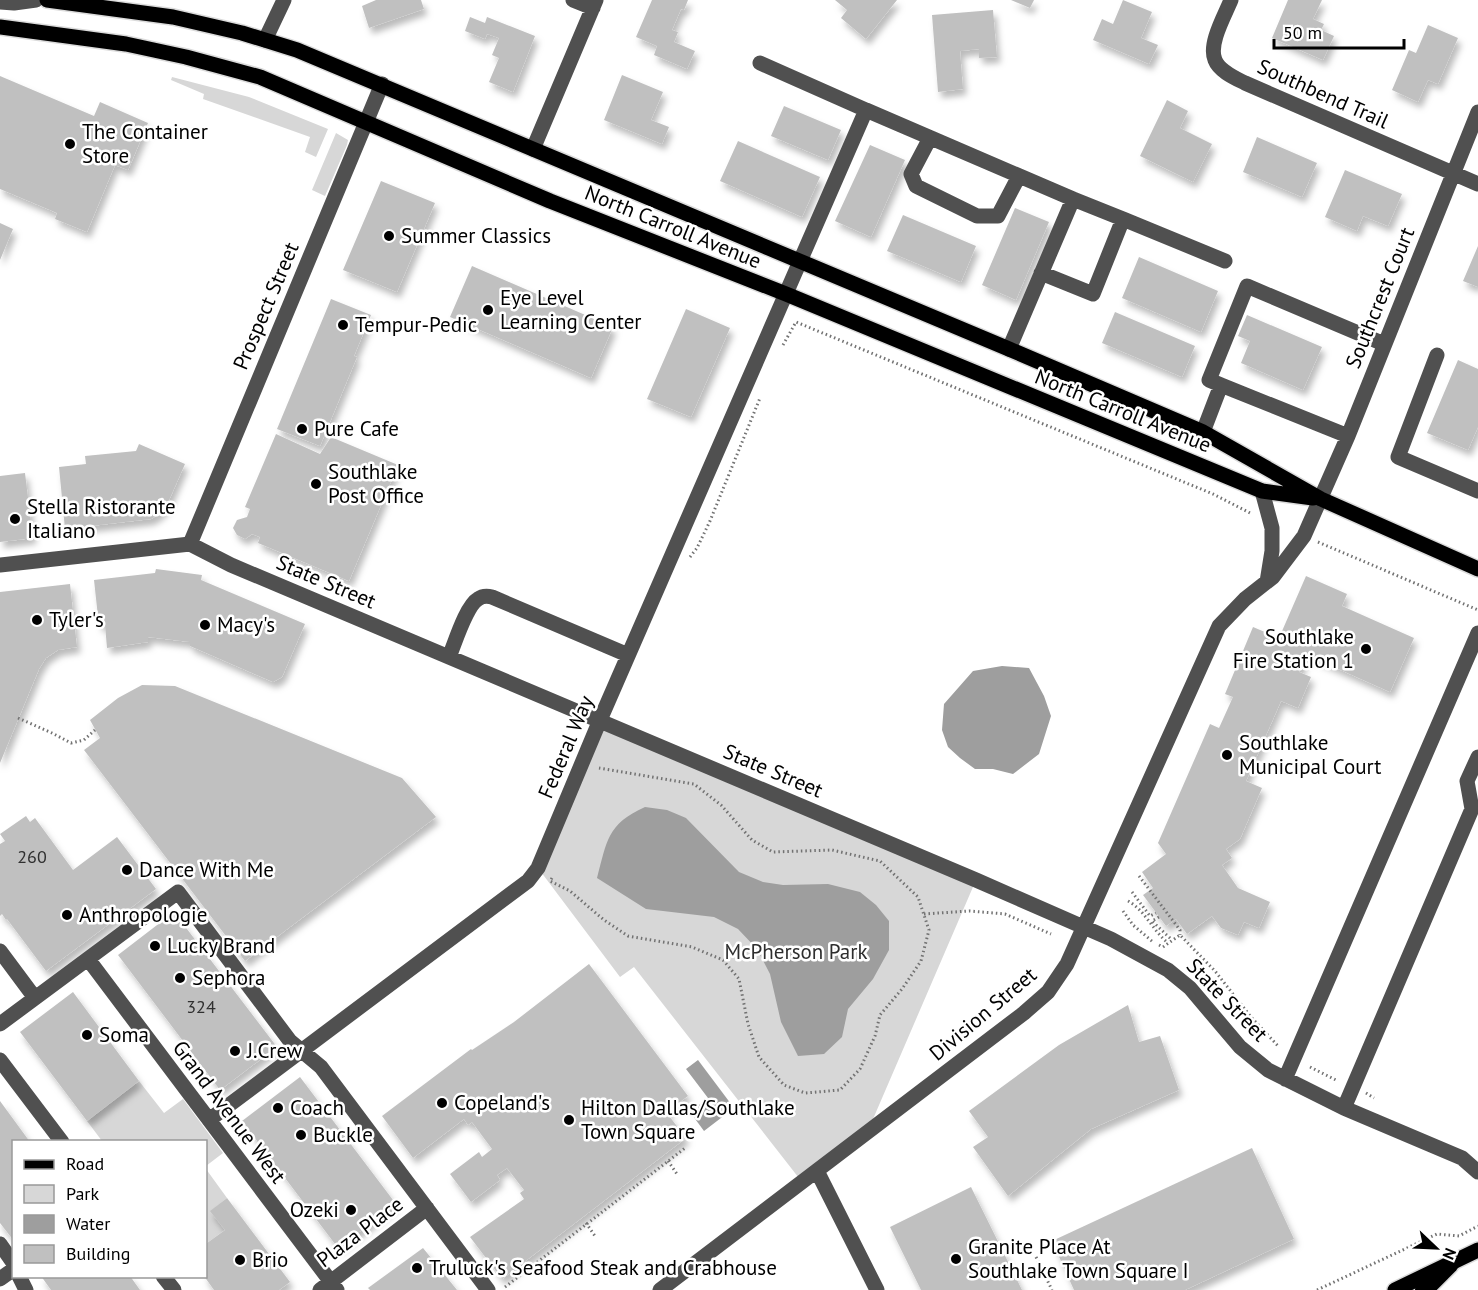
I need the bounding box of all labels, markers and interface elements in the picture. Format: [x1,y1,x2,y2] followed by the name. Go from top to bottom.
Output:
[1274,12,1404,50] scale bar
[1283,21,1322,44] text: 50 m
[1253,53,1393,135] street label: Southbend Trail
[82,118,208,169] place label: The Container Store
[63,137,77,151] marker: The Container Store
[581,179,765,274] street label: North Carroll Avenue
[401,222,551,249] place label: Summer Classics
[1339,223,1420,372] street label: Southcrest Court
[382,229,396,243] marker: Summer Classics
[227,238,305,374] street label: Prospect Street
[500,284,641,335] place label: Eye Level Learning Center
[481,303,495,317] marker: Eye Level Learning Center
[355,311,477,338] place label: Tempur-Pedic
[336,318,350,332] marker: Tempur-Pedic
[1031,363,1215,458] street label: North Carroll Avenue
[314,415,399,442] place label: Pure Cafe
[295,422,309,436] marker: Pure Cafe
[328,458,424,509] place label: Southlake Post Office
[309,477,323,491] marker: Southlake Post Office
[27,493,176,544] place label: Stella Ristorante Italiano
[8,512,22,526] marker: Stella Ristorante Italiano
[272,549,380,615] street label: State Street
[49,606,104,633] place label: Tyler's
[217,611,275,638] place label: Macy's
[30,613,44,627] marker: Tyler's
[198,618,212,632] marker: Macy's
[1233,623,1354,674] place label: Southlake Fire Station 1
[1359,642,1373,656] marker: Southlake Fire Station 1
[532,691,599,802] street label: Federal Way
[1239,729,1381,780] place label: Southlake Municipal Court
[719,738,827,804] street label: State Street
[1220,748,1234,762] marker: Southlake Municipal Court
[17,845,47,868] house number: 260
[139,856,274,883] place label: Dance With Me
[120,863,134,877] marker: Dance With Me
[79,901,207,928] place label: Anthropologie
[60,908,74,922] marker: Anthropologie
[167,932,275,959] place label: Lucky Brand
[725,938,867,965] park label: McPherson Park
[148,939,162,953] marker: Lucky Brand
[1181,952,1274,1047] street label: State Street
[924,961,1042,1066] street label: Division Street
[192,964,265,991] place label: Sephora
[173,971,187,985] marker: Sephora
[186,995,216,1018] house number: 324
[99,1021,149,1048] place label: Soma
[80,1028,94,1042] marker: Soma
[167,1035,292,1189] street label: Grand Avenue West
[246,1037,303,1064] place label: J.Crew
[228,1044,242,1058] marker: J.Crew
[454,1089,550,1116] place label: Copeland's
[290,1094,344,1121] place label: Coach
[581,1094,795,1145] place label: Hilton Dallas/Southlake Town Square
[435,1096,449,1110] marker: Copeland's
[271,1101,285,1115] marker: Coach
[562,1113,576,1127] marker: Hilton Dallas/Southlake Town Square
[313,1121,373,1148] place label: Buckle
[294,1128,308,1142] marker: Buckle
[12,1140,207,1278] legend
[66,1152,104,1175] text: Road
[66,1182,99,1205] text: Park
[311,1190,408,1273] street label: Plaza Place
[290,1196,339,1223] place label: Ozeki
[344,1203,358,1217] marker: Ozeki
[66,1212,110,1235] text: Water
[1406,1218,1466,1278] north arrow
[968,1233,1189,1284] place label: Granite Place At Southlake Town Square I
[66,1242,130,1265] text: Building
[1439,1245,1461,1263] text: N
[252,1246,288,1273] place label: Brio
[949,1252,963,1266] marker: Granite Place At Southlake Town Square I
[233,1253,247,1267] marker: Brio
[429,1254,777,1281] place label: Truluck's Seafood Steak and Crabhouse
[410,1261,424,1275] marker: Truluck's Seafood Steak and Crabhouse

